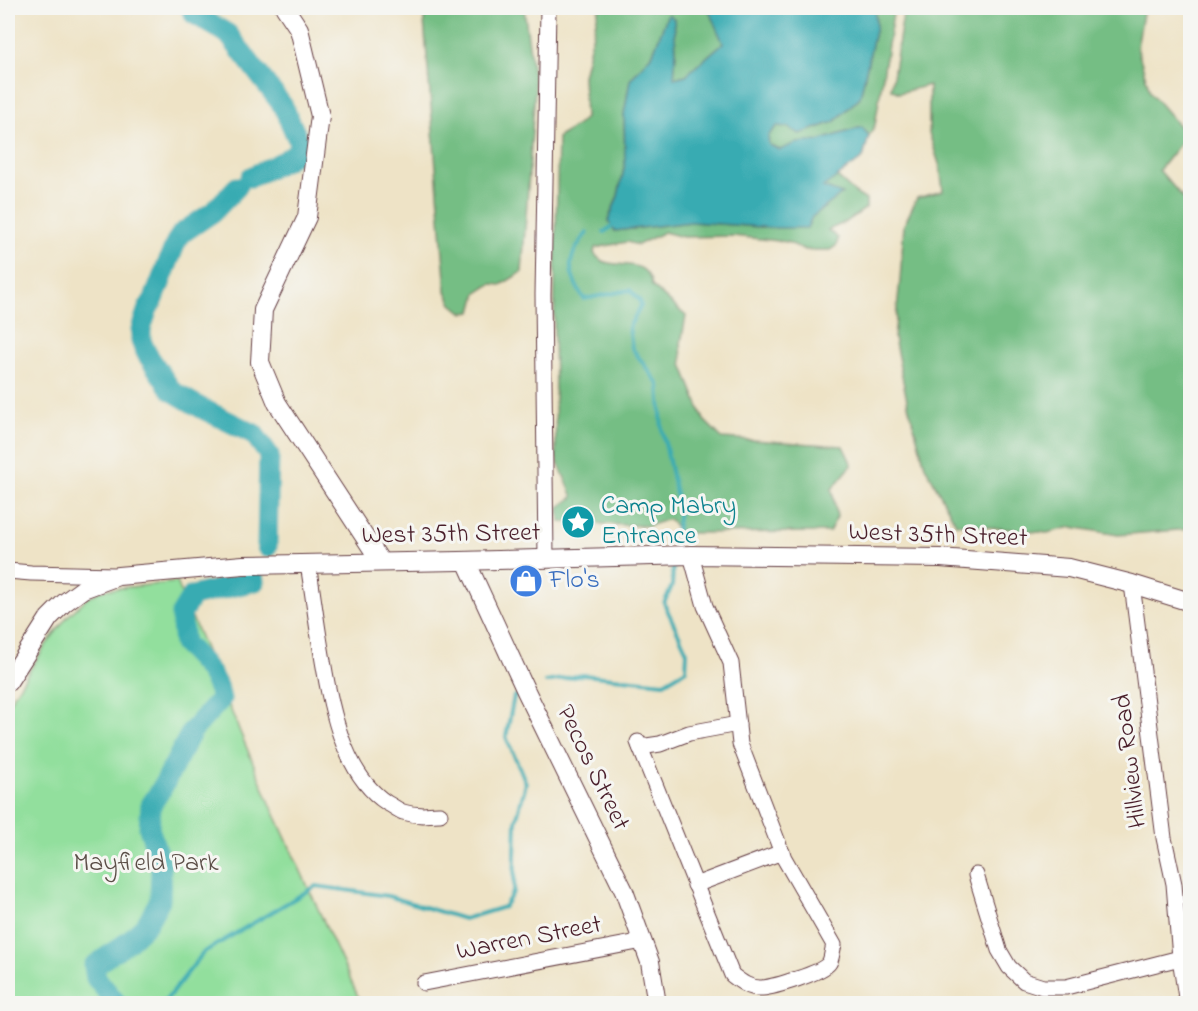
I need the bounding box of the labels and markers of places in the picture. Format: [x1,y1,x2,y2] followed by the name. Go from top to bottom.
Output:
[601,488,736,556] place label: Camp Mabry Entrance
[560,504,596,540] place icon: Camp Mabry Entrance
[548,562,600,600] place label: Flo's
[508,563,544,599] shop icon: Flo's

